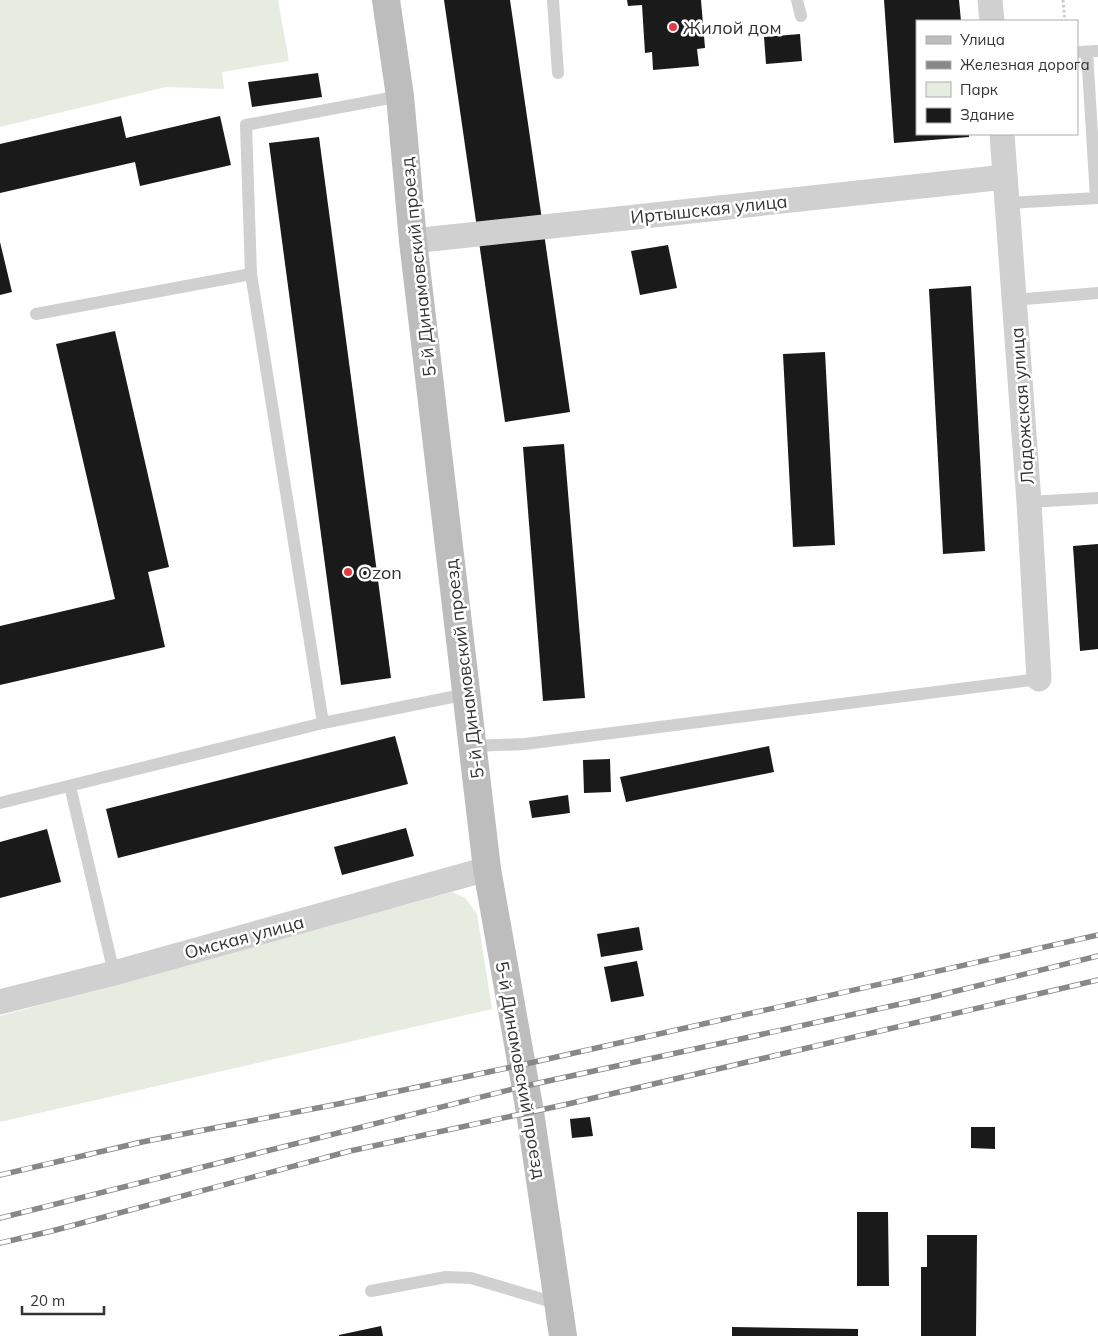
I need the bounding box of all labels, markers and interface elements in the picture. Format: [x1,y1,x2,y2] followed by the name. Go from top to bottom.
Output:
[683,16,782,39] place label: Жилой дом
[916,20,1078,135] legend
[667,21,679,33] marker: Жилой дом
[959,30,1005,49] text: Улица
[960,55,1090,74] text: Железная дорога
[960,80,999,99] text: Парк
[960,105,1014,124] text: Здание
[395,156,441,378] street label: 5-й Динамовский проезд
[629,189,789,229] street label: Иртышская улица
[1005,327,1039,485] street label: Ладожская улица
[439,558,489,780] street label: 5-й Динамовский проезд
[358,561,402,584] place label: Ozon
[342,566,354,578] marker: Ozon
[182,910,306,964] street label: Омская улица
[491,959,551,1181] street label: 5-й Динамовский проезд
[22,1284,105,1316] scale bar
[30,1291,65,1310] text: 20 m

